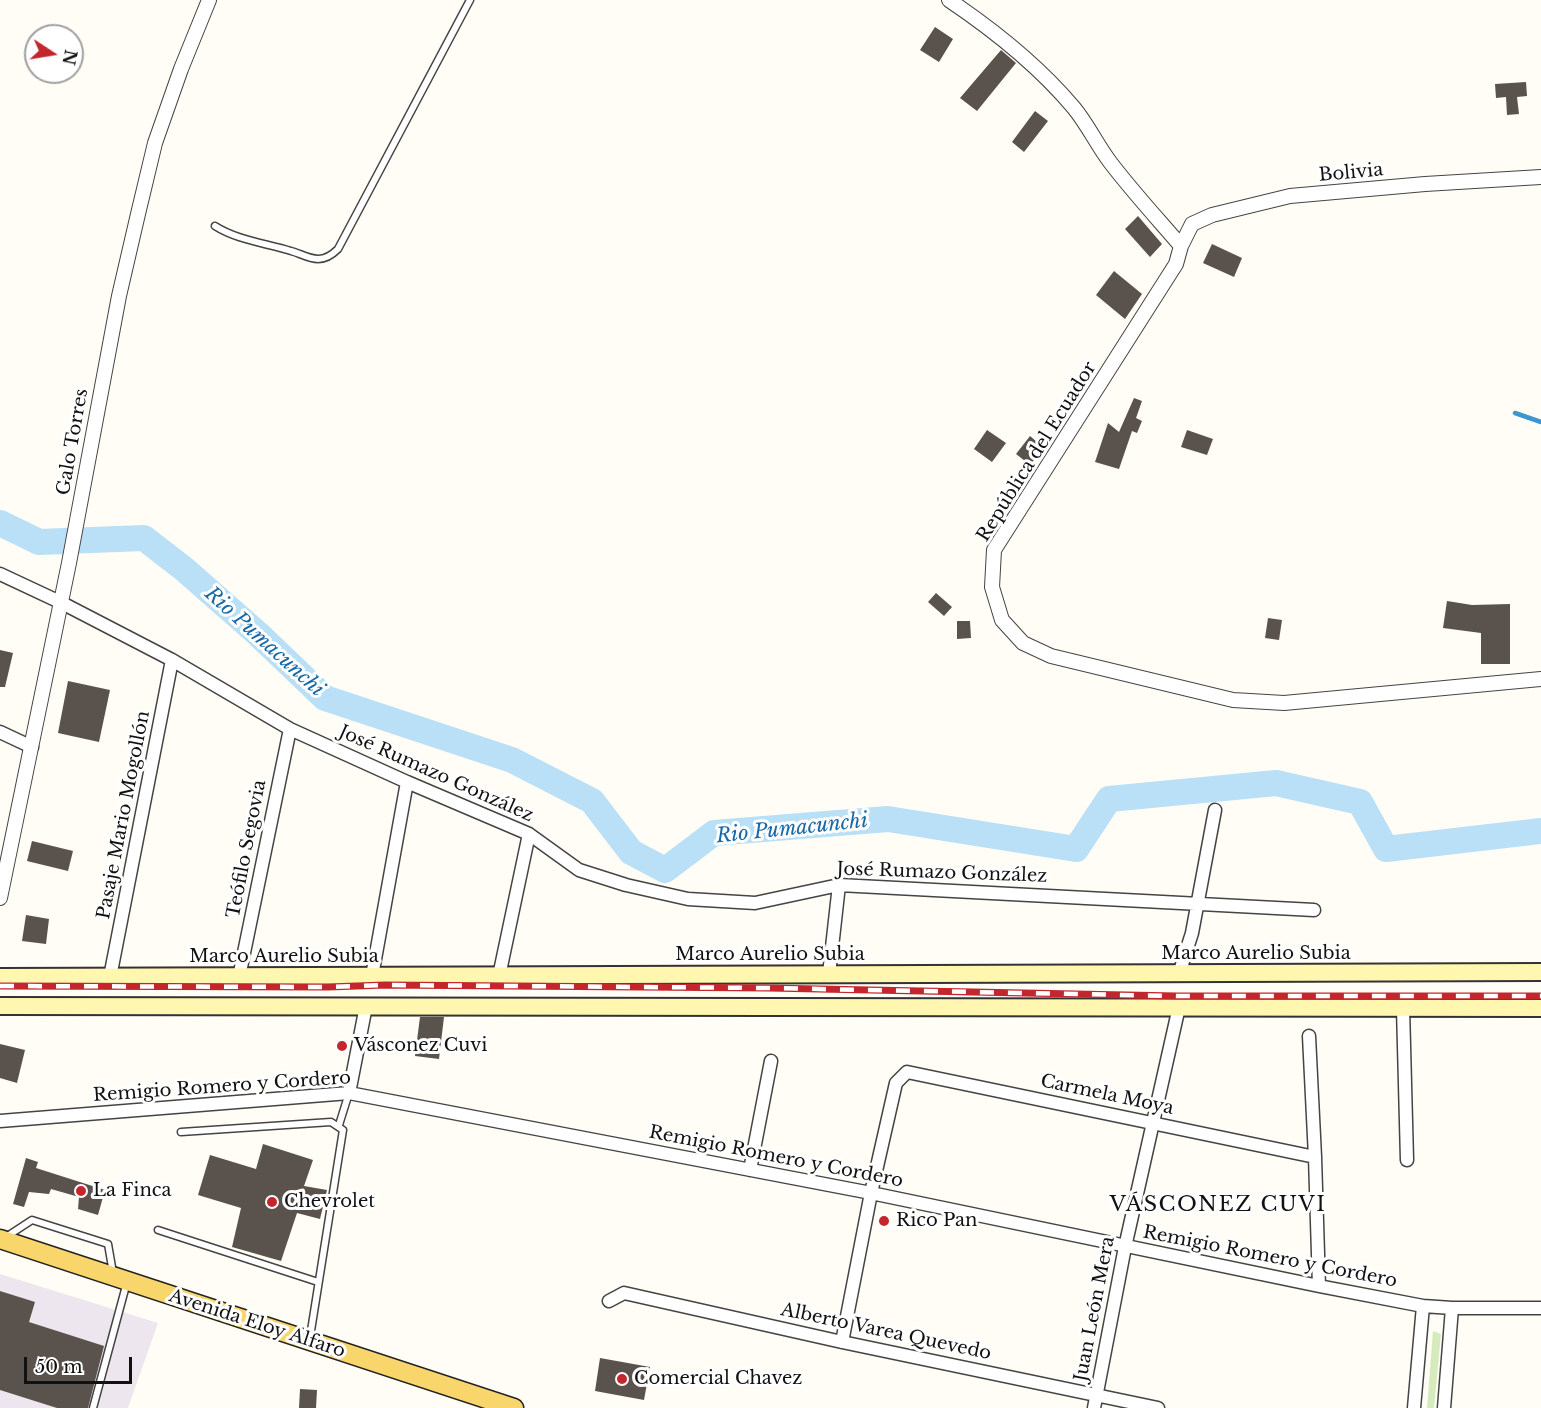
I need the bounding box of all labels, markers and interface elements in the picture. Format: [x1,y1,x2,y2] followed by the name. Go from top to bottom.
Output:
[24,24,84,84] north arrow
[58,48,81,67] text: N
[1318,159,1384,187] street label: Bolivia
[973,358,1101,546] street label: República del Ecuador
[53,387,93,497] street label: Galo Torres
[199,582,329,702] water label: Rio Pumacunchi
[93,709,155,921] street label: Pasaje Mario Mogollón
[335,721,537,827] street label: José Rumazo González
[223,778,271,920] street label: Teófilo Segovia
[715,809,869,849] water label: Rio Pumacunchi
[836,859,1048,887] street label: José Rumazo González
[1161,943,1351,965] street label: Marco Aurelio Subia
[675,944,865,966] street label: Marco Aurelio Subia
[189,946,379,968] street label: Marco Aurelio Subia
[354,1035,487,1057] place label: Vásconez Cuvi
[335,1039,349,1053] marker: Vásconez Cuvi
[92,1067,352,1107] street label: Remigio Romero y Cordero
[1039,1070,1175,1120] street label: Carmela Moya
[647,1122,905,1192] street label: Remigio Romero y Cordero
[93,1180,171,1202] place label: La Finca
[74,1184,88,1198] marker: La Finca
[284,1191,375,1213] place label: Chevrolet
[1109,1192,1327,1218] district label: VÁSCONEZ CUVI
[265,1195,279,1209] marker: Chevrolet
[896,1210,977,1232] place label: Rico Pan
[877,1214,891,1228] marker: Rico Pan
[1141,1222,1399,1292] street label: Remigio Romero y Cordero
[1070,1235,1120,1383] street label: Juan León Mera
[166,1285,348,1363] street label: Avenida Eloy Alfaro
[779,1299,993,1365] street label: Alberto Varea Quevedo
[27,1345,135,1383] scale bar
[35,1356,83,1378] text: 50 m
[634,1368,802,1390] place label: Comercial Chavez
[615,1372,629,1386] marker: Comercial Chavez

